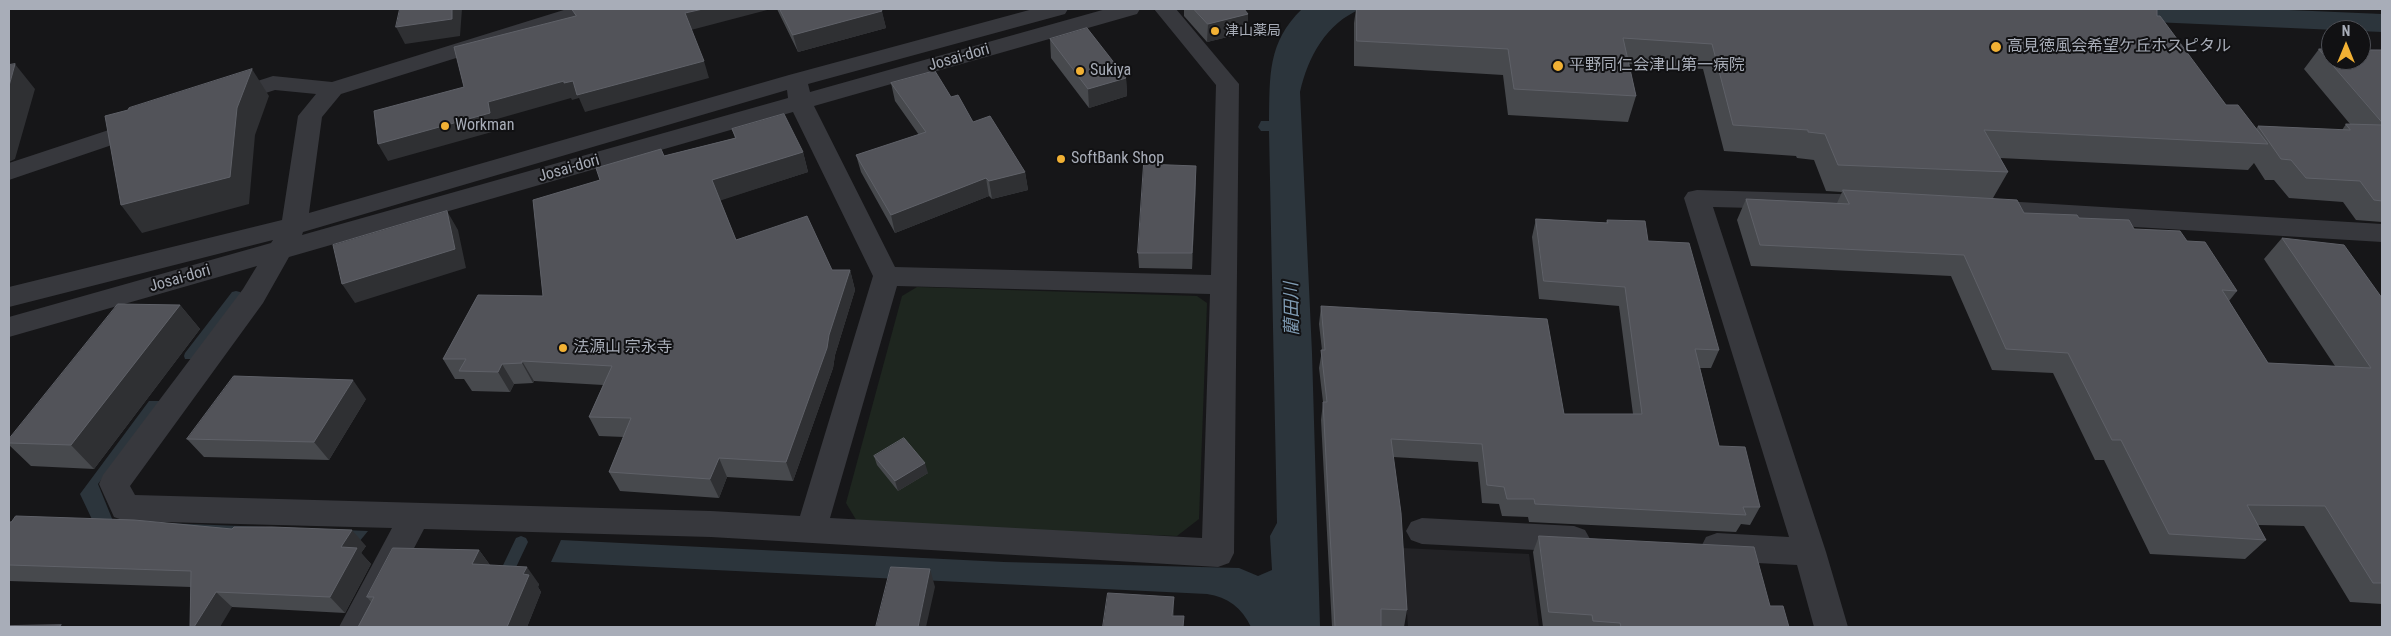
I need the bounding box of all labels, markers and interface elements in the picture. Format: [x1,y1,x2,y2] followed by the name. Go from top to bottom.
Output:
[2321,20,2371,70] north arrow
[1225,23,1281,39] place label: 津山薬局
[2342,23,2350,39] text: N
[1209,25,1221,37] marker: 津山薬局
[2007,37,2231,57] place label: 高見徳風会希望ケ丘ホスピタル
[926,40,992,76] street label: Josai-dori
[1989,40,2003,54] marker: 高見徳風会希望ケ丘ホスピタル
[1569,56,1745,76] place label: 平野同仁会津山第一病院
[1551,59,1565,73] marker: 平野同仁会津山第一病院
[1090,61,1131,81] place label: Sukiya
[1074,65,1086,77] marker: Sukiya
[455,116,515,136] place label: Workman
[439,120,451,132] marker: Workman
[1071,149,1164,169] place label: SoftBank Shop
[536,151,602,187] street label: Josai-dori
[1055,153,1067,165] marker: SoftBank Shop
[147,261,213,297] street label: Josai-dori
[1282,282,1304,336] water label: 藺田川
[573,338,673,358] place label: 法源山 宗永寺
[557,342,569,354] marker: 法源山 宗永寺

